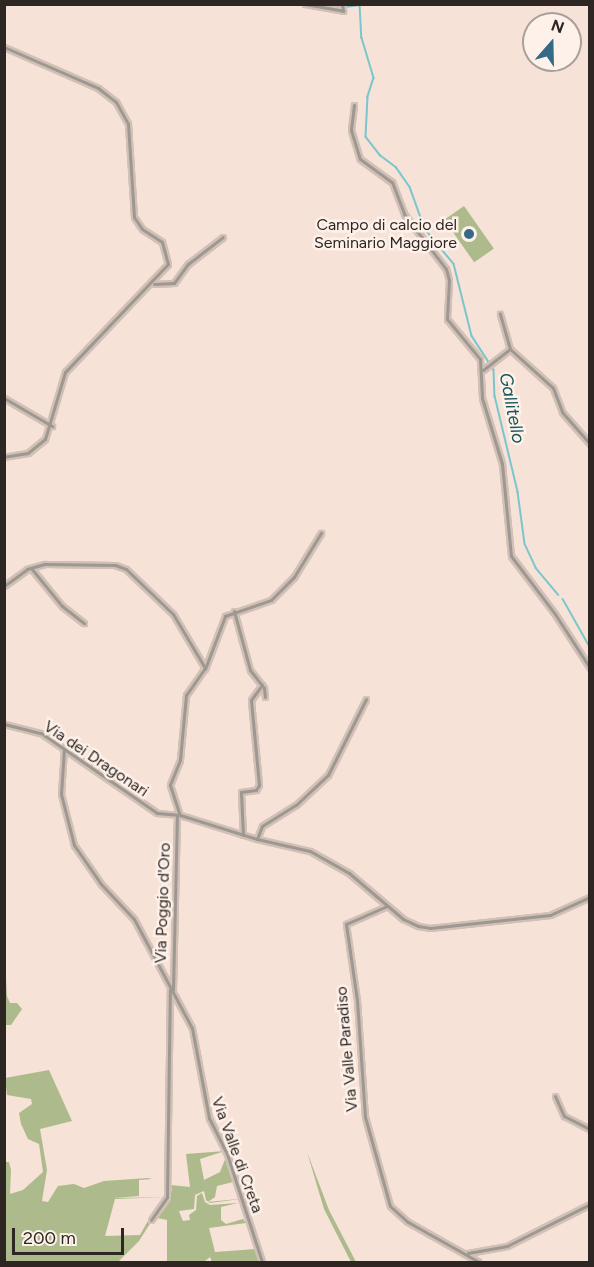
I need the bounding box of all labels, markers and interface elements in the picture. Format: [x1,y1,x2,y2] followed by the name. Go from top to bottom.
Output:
[522,12,582,72] north arrow
[549,15,567,38] text: N
[314,215,457,253] place label: Campo di calcio del Seminario Maggiore
[462,227,476,241] marker: Campo di calcio del Seminario Maggiore
[495,371,529,445] water label: Gallitello
[40,717,152,801] street label: Via dei Dragonari
[151,842,175,964] street label: Via Poggio d'Oro
[332,985,362,1113] street label: Via Valle Paradiso
[207,1094,267,1216] street label: Via Valle di Creta
[15,1216,128,1254] scale bar
[23,1227,76,1249] text: 200 m

